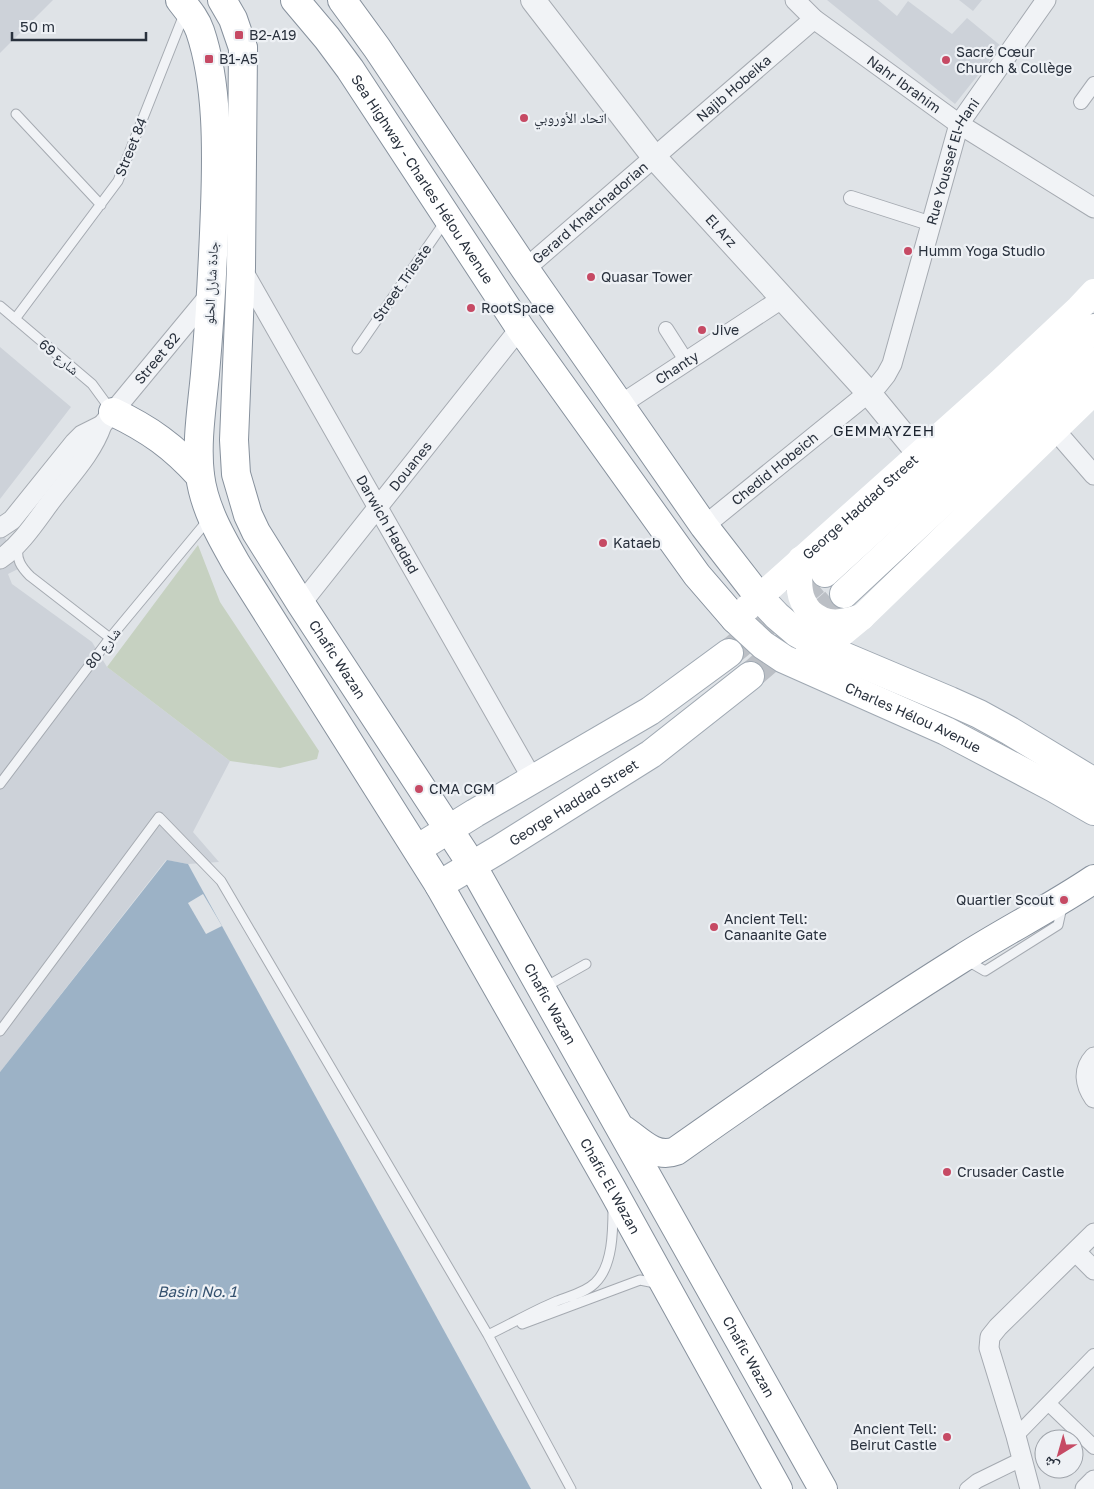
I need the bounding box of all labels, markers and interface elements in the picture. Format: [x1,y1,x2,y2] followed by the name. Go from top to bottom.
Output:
[12,10,146,42] scale bar
[20,17,55,35] text: 50 m
[249,26,296,43] place label: B2-A19
[233,29,245,41] marker: B2-A19
[956,43,1072,76] place label: Sacré Cœur Church & Collège
[219,50,258,67] place label: B1-A5
[692,51,774,125] street label: Najib Hobeika
[864,51,945,116] street label: Nahr Ibrahim
[203,53,215,65] marker: B1-A5
[940,54,952,66] marker: Sacré Cœur Church & Collège
[348,71,498,287] street label: Sea Highway - Charles Hélou Avenue
[922,95,983,227] street label: Rue Youssef El-Hani
[534,109,607,130] place label: اتحاد الأوروبي
[518,112,530,124] marker: اتحاد الأوروبي
[111,115,150,179] street label: Street 84
[528,158,651,267] street label: Gerard Khatchadorian
[702,210,741,250] street label: El Arz
[200,241,222,325] street label: جادة شارل الحلو
[369,241,435,325] street label: Street Trieste
[918,242,1045,259] place label: Humm Yoga Studio
[902,245,914,257] marker: Humm Yoga Studio
[601,268,693,285] place label: Quasar Tower
[585,271,597,283] marker: Quasar Tower
[481,299,554,316] place label: RootSpace
[465,302,477,314] marker: RootSpace
[712,321,739,338] place label: Jive
[696,324,708,336] marker: Jive
[130,329,183,387] street label: Street 82
[35,335,83,380] street label: شارع 69
[652,347,702,388] street label: Chanty
[833,421,935,439] district label: GEMMAYZEH
[728,428,821,508] street label: Chedid Hobeich
[385,438,435,494] street label: Douanes
[799,451,921,563] street label: George Haddad Street
[353,472,423,577] street label: Darwich Haddad
[613,534,661,551] place label: Kataeb
[597,537,609,549] marker: Kataeb
[306,617,370,702] street label: Chafic Wazan
[81,624,125,673] street label: شارع 80
[843,678,984,756] street label: Charles Hélou Avenue
[506,755,641,849] street label: George Haddad Street
[429,780,495,797] place label: CMA CGM
[413,783,425,795] marker: CMA CGM
[956,891,1054,908] place label: Quartier Scout
[1058,894,1070,906] marker: Quartier Scout
[724,910,827,943] place label: Ancient Tell: Canaanite Gate
[708,921,720,933] marker: Ancient Tell: Canaanite Gate
[521,960,580,1047] street label: Chafic Wazan
[577,1135,644,1237] street label: Chafic El Wazan
[957,1163,1064,1180] place label: Crusader Castle
[941,1166,953,1178] marker: Crusader Castle
[157,1282,237,1300] water label: Basin No. 1
[719,1313,779,1400] street label: Chafic Wazan
[850,1420,937,1453] place label: Ancient Tell: Beirut Castle
[1034,1429,1084,1479] north arrow
[941,1431,953,1443] marker: Ancient Tell: Beirut Castle
[1040,1453,1063,1476] text: ش

